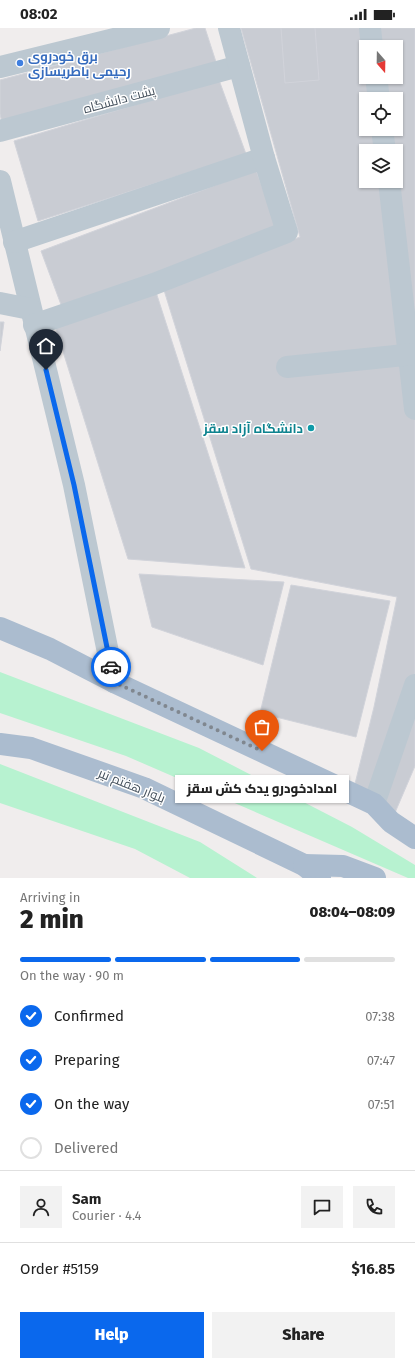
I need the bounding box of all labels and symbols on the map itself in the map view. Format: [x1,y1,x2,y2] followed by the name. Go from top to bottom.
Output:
[359,40,403,84] north arrow
[28,49,131,80] place label: برق خودروی رحیمی باطریسازی
[15,58,25,68] marker: برق خودروی رحیمی باطریسازی
[82,83,158,118] street label: پشت دانشگاه
[29,329,63,370] pin
[203,421,303,437] place label: دانشگاه آزاد سقز
[306,423,316,433] marker: دانشگاه آزاد سقز
[91,647,131,687] courier
[245,710,279,751] pin
[94,765,168,808] street label: بلوار هفتم تیر
[175,775,349,803] callout: امدادخودرو یدک کش سقز

